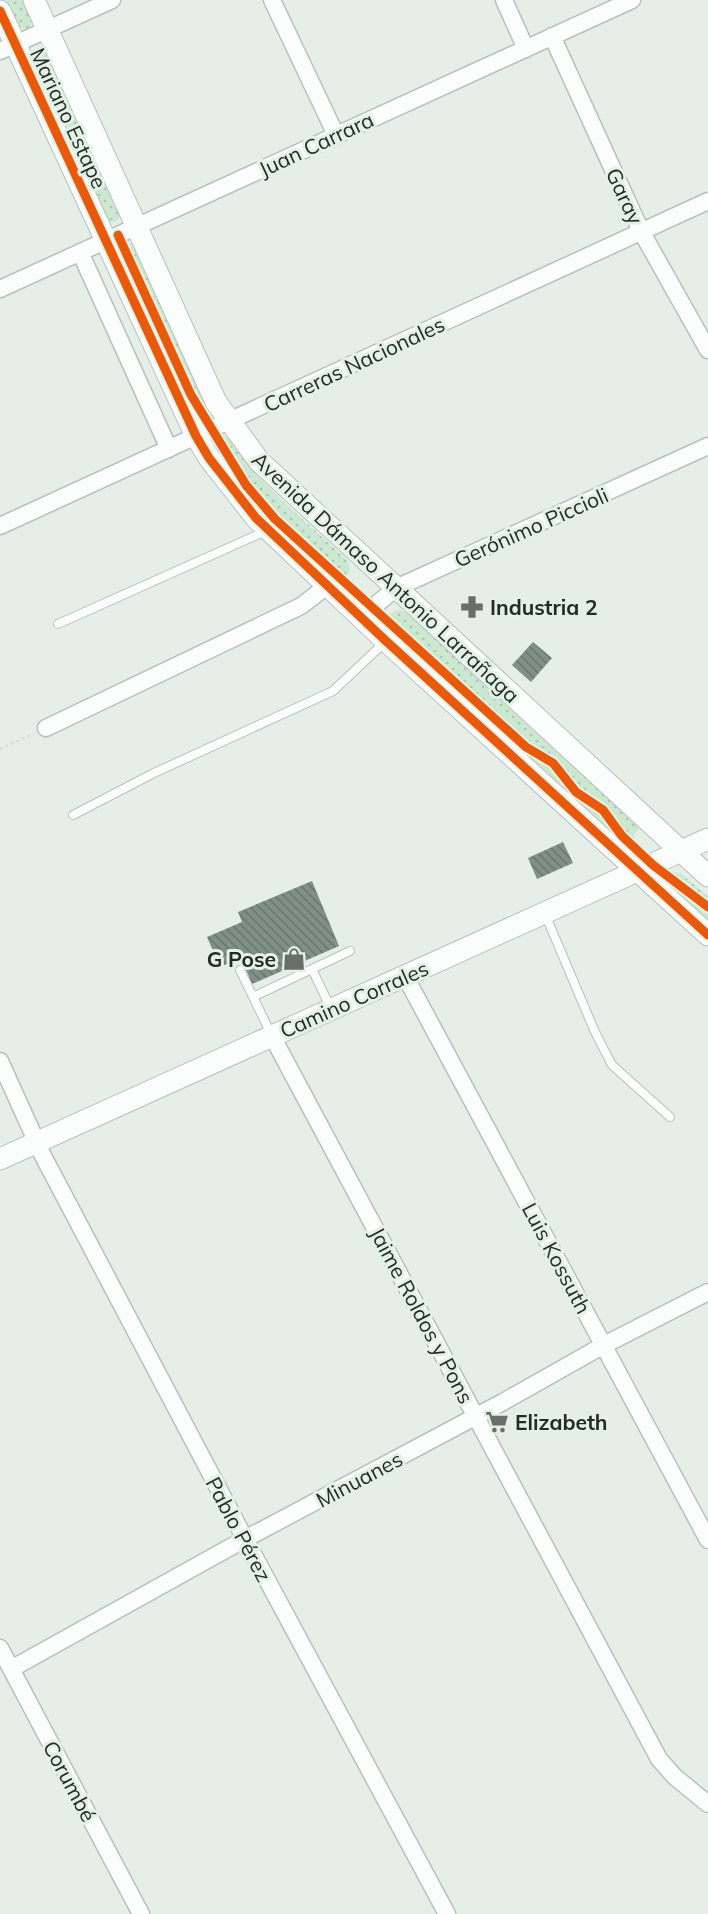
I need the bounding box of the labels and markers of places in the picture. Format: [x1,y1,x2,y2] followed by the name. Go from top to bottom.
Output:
[459,594,485,620] pharmacy icon: Industria 2
[490,594,598,620] place label: Industria 2
[207,946,276,972] place label: G Pose
[281,946,307,972] shop icon: G Pose
[484,1409,510,1435] supermarket icon: Elizabeth
[515,1409,608,1435] place label: Elizabeth

